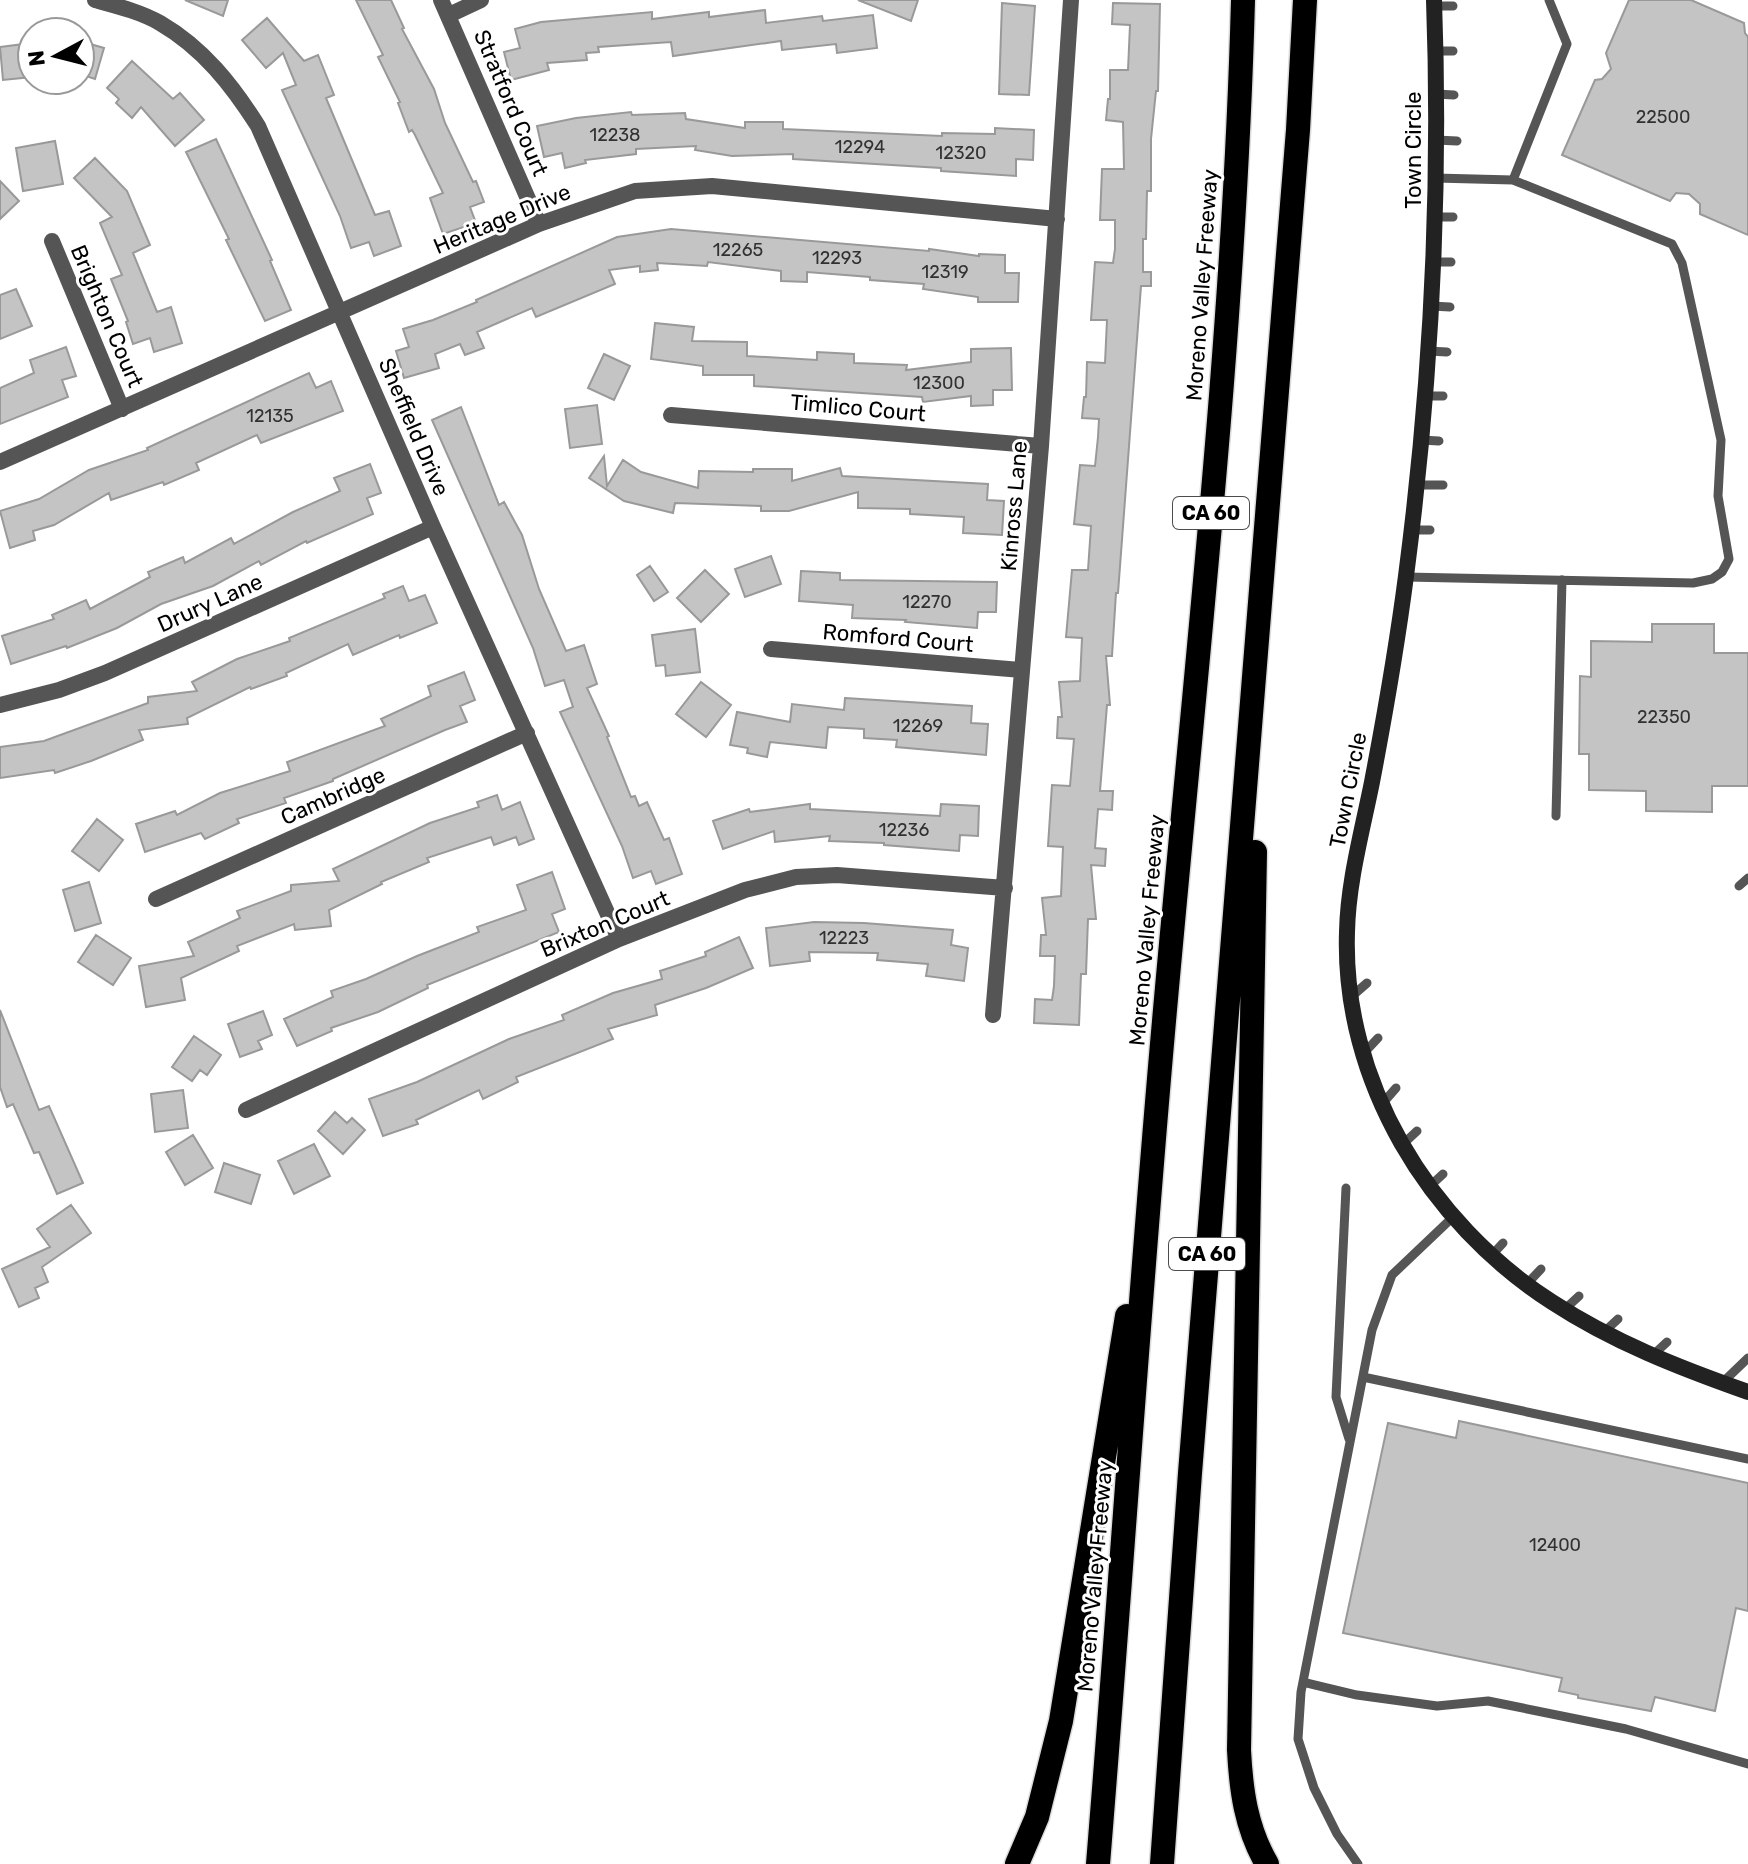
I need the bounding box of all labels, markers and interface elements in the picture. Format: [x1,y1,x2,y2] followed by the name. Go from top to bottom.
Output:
[16,16,96,96] north arrow
[468,26,554,180] street label: Stratford Court
[22,49,51,68] text: N
[1400,91,1427,209] street label: Town Circle
[1636,106,1690,128] house number: 22500
[589,124,641,146] house number: 12238
[835,136,885,158] house number: 12294
[935,142,987,164] house number: 12320
[1180,168,1224,402] street label: Moreno Valley Freeway
[429,178,575,260] street label: Heritage Drive
[713,239,763,261] house number: 12265
[65,241,149,392] street label: Brighton Court
[812,247,862,269] house number: 12293
[921,261,969,283] house number: 12319
[373,354,455,500] street label: Sheffield Drive
[913,372,965,394] house number: 12300
[789,389,927,427] street label: Timlico Court
[246,405,294,427] house number: 12135
[995,440,1033,572] street label: Kinross Lane
[1173,497,1249,529] road number: CA 60
[153,568,267,638] street label: Drury Lane
[902,591,952,613] house number: 12270
[821,618,975,658] street label: Romford Court
[1637,706,1691,728] house number: 22350
[893,715,943,737] house number: 12269
[1324,730,1372,850] street label: Town Circle
[276,761,390,831] street label: Cambridge
[1123,813,1171,1047] street label: Moreno Valley Freeway
[879,819,929,841] house number: 12236
[536,885,674,963] street label: Brixton Court
[819,927,869,949] house number: 12223
[1169,1238,1245,1270] road number: CA 60
[1071,1459,1119,1693] street label: Moreno Valley Freeway
[1529,1534,1581,1556] house number: 12400

